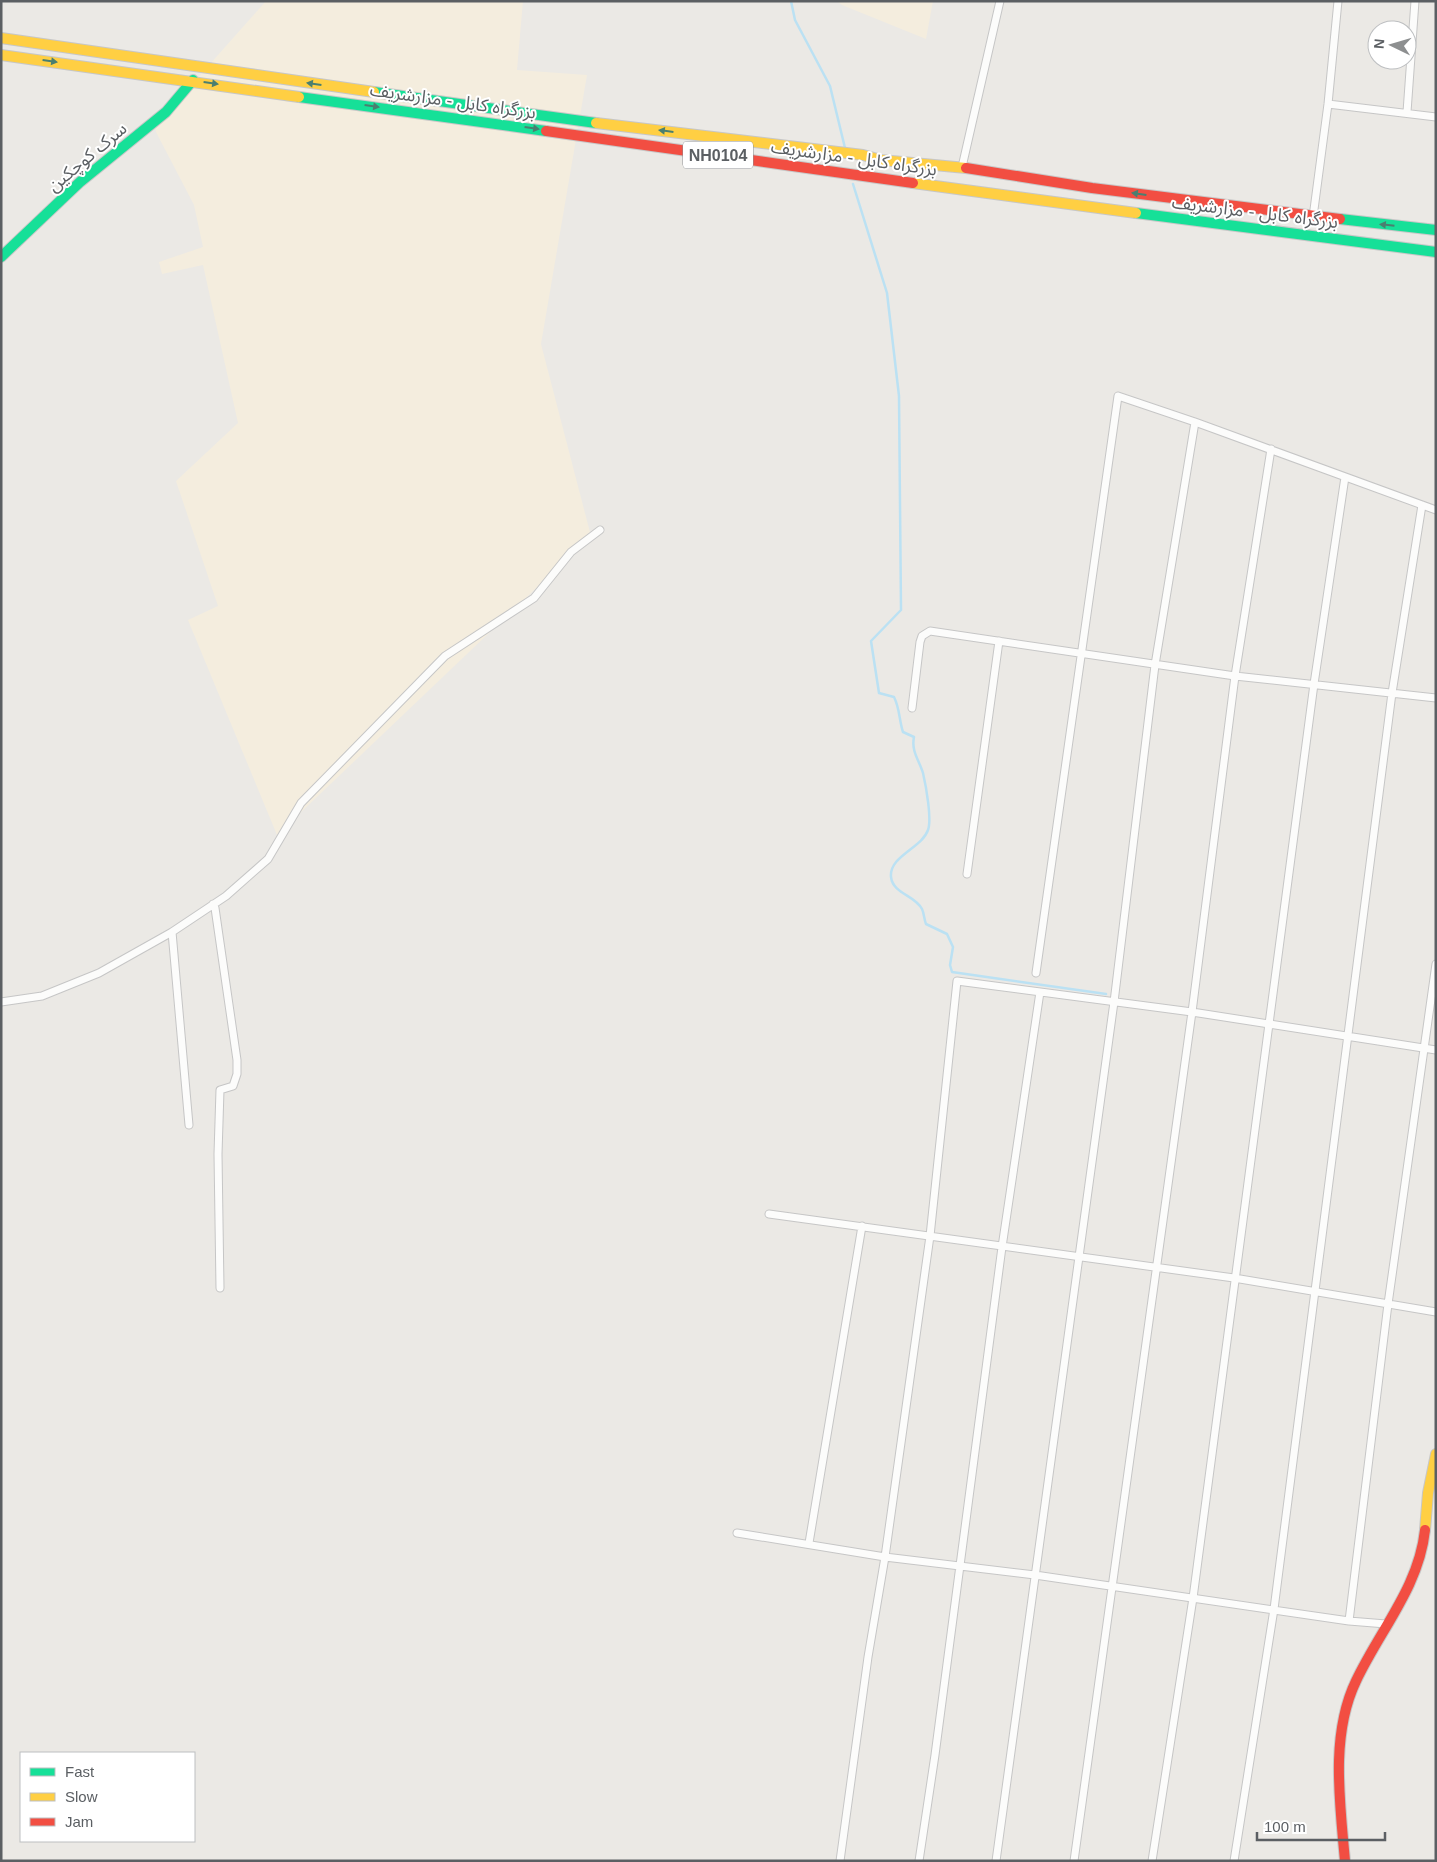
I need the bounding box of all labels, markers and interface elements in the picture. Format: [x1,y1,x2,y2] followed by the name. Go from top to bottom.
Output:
[1367,20,1417,70] north arrow
[1371,38,1387,50] text: N
[42,57,58,65] one-way arrow
[203,79,219,87] one-way arrow
[369,79,537,124] street label: بزرگراه کابل - مزارشریف
[306,80,322,88] one-way arrow
[364,102,380,110] one-way arrow
[43,118,131,197] street label: سرک کوچکین
[525,125,541,133] one-way arrow
[658,127,674,135] one-way arrow
[770,136,938,181] street label: بزرگراه کابل - مزارشریف
[683,142,753,168] road number: NH0104
[1131,190,1147,198] one-way arrow
[1171,192,1339,233] street label: بزرگراه کابل - مزارشریف
[1379,221,1395,229] one-way arrow
[20,1752,195,1842] legend
[65,1763,95,1780] text: Fast
[65,1788,98,1805] text: Slow
[1257,1810,1384,1842] scale bar
[65,1813,93,1830] text: Jam
[1264,1818,1306,1835] text: 100 m

